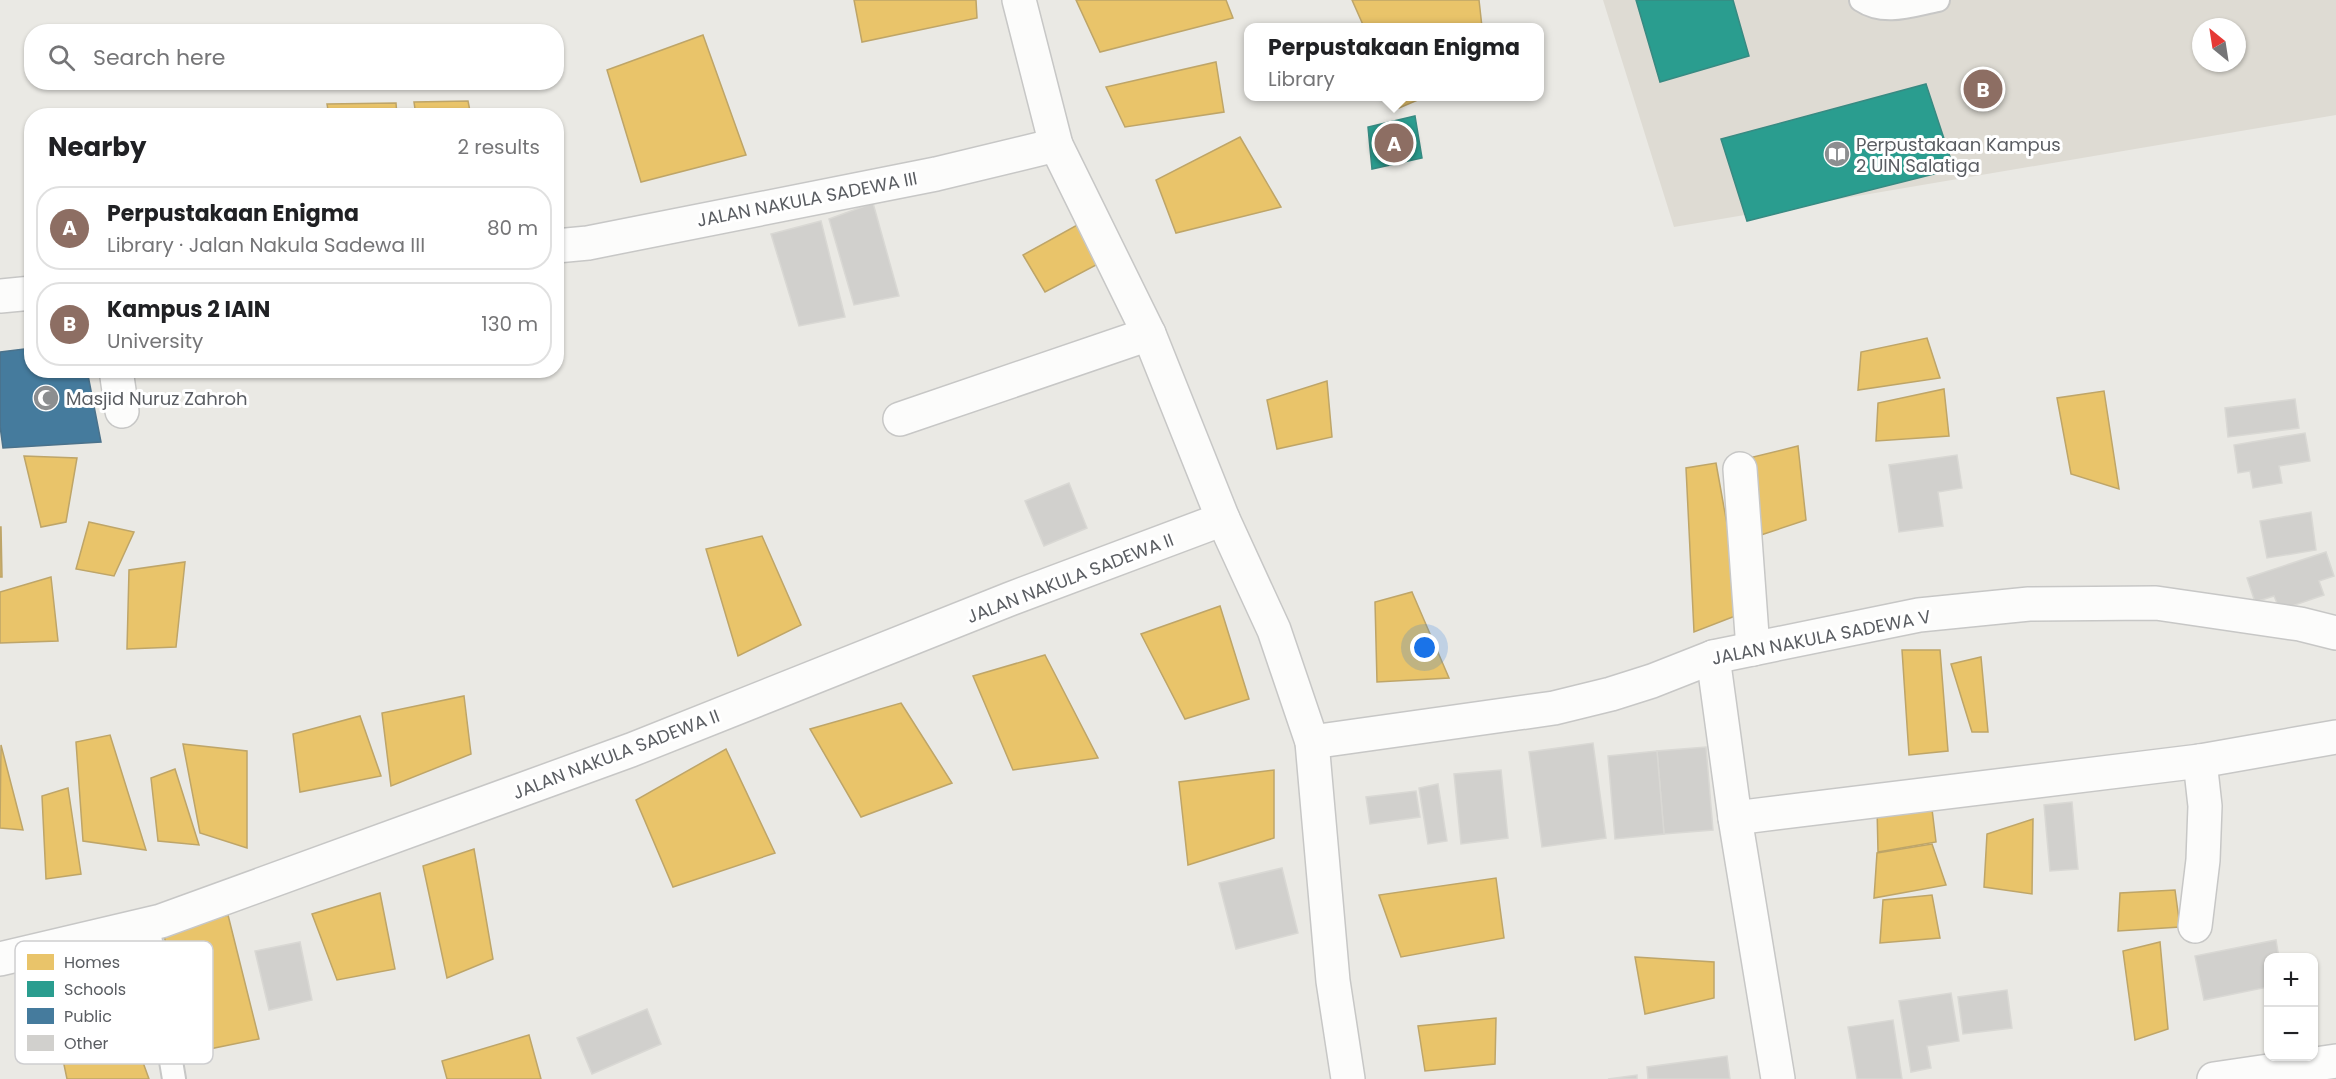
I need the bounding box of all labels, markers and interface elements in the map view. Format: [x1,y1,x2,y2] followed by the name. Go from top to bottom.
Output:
[2192,18,2246,72] north arrow
[1244,23,1544,101] popup
[24,24,564,90] search box
[1268,32,1520,63] text: Perpustakaan Enigma
[45,41,78,74] icon: search
[93,42,226,73] text: Search here
[1268,65,1335,93] text: Library
[1964,66,2002,112] pin: B
[1374,120,1414,166] pin: A
[48,129,146,165] text: Nearby
[1856,132,2061,178] place label: Perpustakaan Kampus 2 UIN Salatiga
[457,133,540,161] text: 2 results
[1822,139,1852,169] library icon: Perpustakaan Kampus 2 UIN Salatiga
[695,165,919,233] street label: JALAN NAKULA SADEWA III
[107,198,359,229] text: Perpustakaan Enigma
[62,214,77,242] text: A
[487,214,538,242] text: 80 m
[107,231,425,259] text: Library · Jalan Nakula Sadewa III
[107,294,270,325] text: Kampus 2 IAIN
[63,310,76,338] text: B
[481,310,538,338] text: 130 m
[107,327,203,355] text: University
[31,383,61,413] mosque icon: Masjid Nuruz Zahroh
[66,386,248,411] place label: Masjid Nuruz Zahroh
[963,527,1177,629] street label: JALAN NAKULA SADEWA II
[1709,603,1933,671] street label: JALAN NAKULA SADEWA V
[1410,633,1439,662] your location
[509,703,723,805] street label: JALAN NAKULA SADEWA II
[15,941,213,1064] legend
[64,951,120,974] text: Homes
[2264,953,2318,1061] map controls
[2264,953,2318,1007] button: +
[64,978,126,1001] text: Schools
[64,1005,112,1028] text: Public
[2264,1007,2318,1061] button: −
[64,1032,109,1055] text: Other

